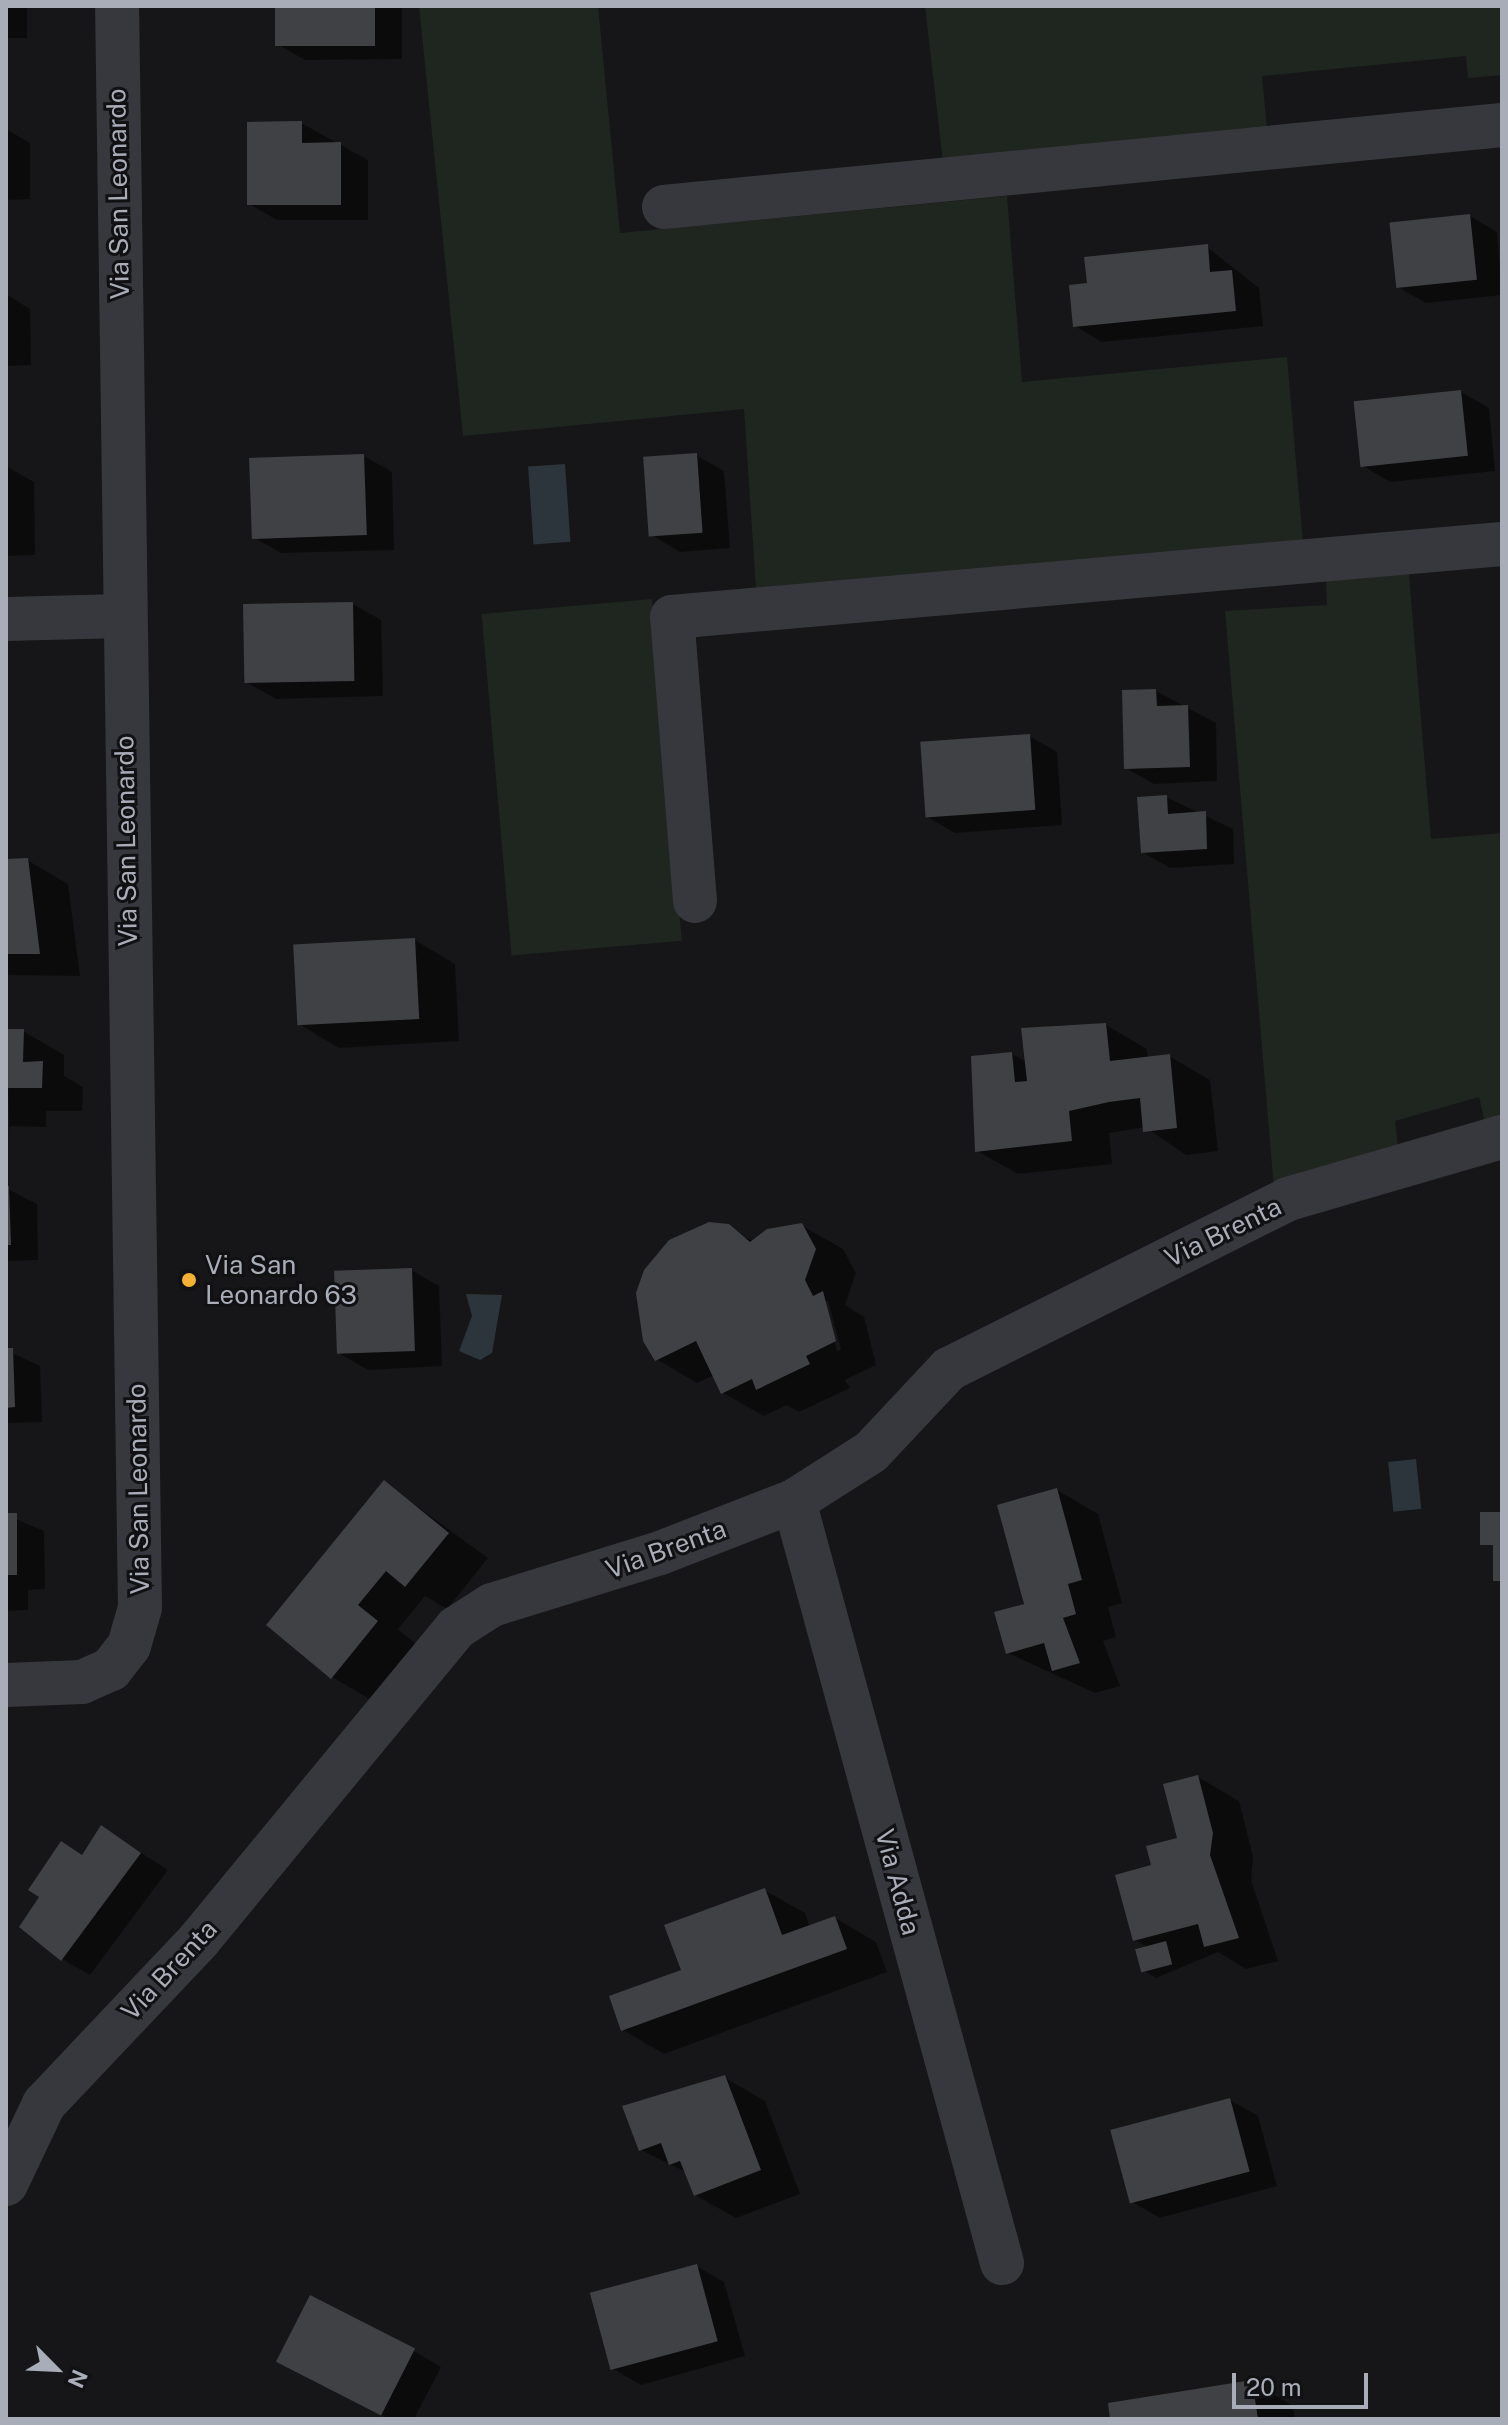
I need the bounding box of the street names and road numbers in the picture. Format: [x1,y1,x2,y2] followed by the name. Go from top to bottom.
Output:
[101,88,135,300] street label: Via San Leonardo
[109,735,143,947] street label: Via San Leonardo
[1160,1190,1286,1274] street label: Via Brenta
[121,1383,155,1595] street label: Via San Leonardo
[602,1513,730,1585] street label: Via Brenta
[869,1826,927,1938] street label: Via Adda
[115,1913,223,2027] street label: Via Brenta

